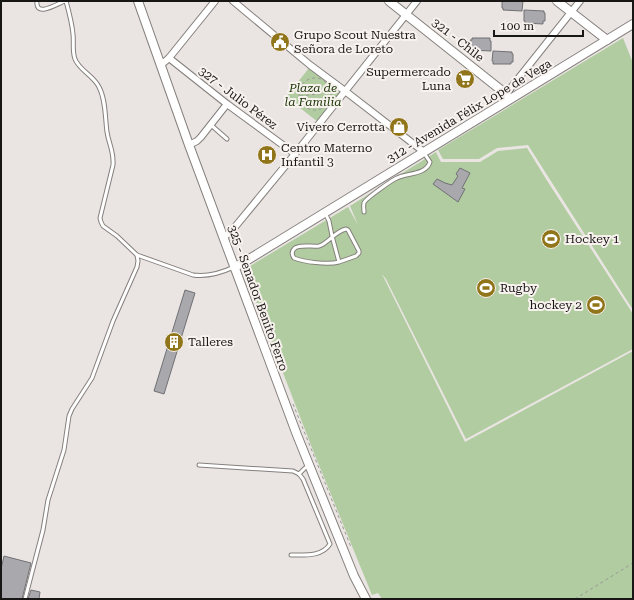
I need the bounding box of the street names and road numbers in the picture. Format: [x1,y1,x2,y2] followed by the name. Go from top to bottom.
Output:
[429,15,487,65] street label: 321 - Chile
[384,56,554,166] street label: 312 - Avenida Félix Lope de Vega
[196,64,280,132] street label: 327 - Julio Pérez
[225,223,291,373] street label: 325 - Senador Benito Ferro

